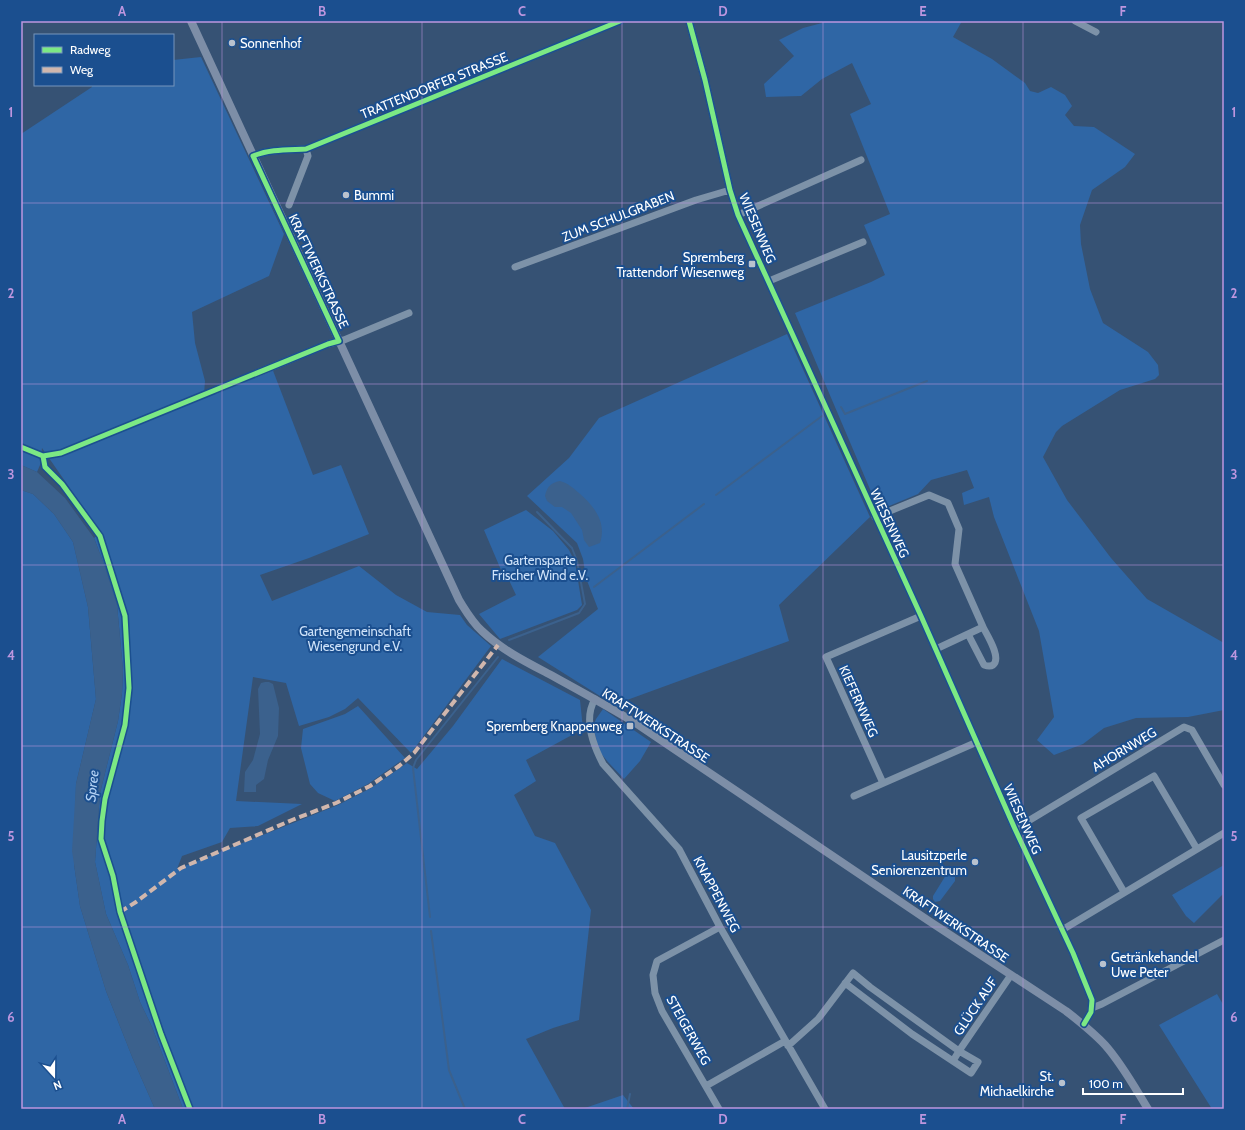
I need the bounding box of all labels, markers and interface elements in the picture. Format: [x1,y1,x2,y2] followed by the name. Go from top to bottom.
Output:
[118,3,127,19] text: A
[318,3,326,19] text: B
[518,3,526,19] text: C
[718,3,728,19] text: D
[919,3,927,19] text: E
[1120,3,1127,19] text: F
[34,34,174,86] legend
[240,35,302,51] place label: Sonnenhof
[227,38,237,48] marker: Sonnenhof
[70,42,111,57] text: Radweg
[358,48,510,122] street label: TRATTENDORFER STRASSE
[70,62,94,77] text: Weg
[9,104,13,120] text: 1
[1232,104,1236,120] text: 1
[354,187,394,203] place label: Bummi
[560,187,676,245] street label: ZUM SCHULGRABEN
[341,190,351,200] marker: Bummi
[736,190,780,266] street label: WIESENWEG
[285,211,353,331] street label: KRAFTWERKSTRASSE
[616,249,745,280] place label: Spremberg Trattendorf Wiesenweg
[747,259,757,269] marker: Spremberg Trattendorf Wiesenweg
[8,285,15,301] text: 2
[1231,285,1238,301] text: 2
[7,466,15,482] text: 3
[1230,466,1238,482] text: 3
[867,486,913,561] street label: WIESENWEG
[492,552,588,583] park label: Gartensparte Frischer Wind e.V.
[299,623,411,654] park label: Gartengemeinschaft Wiesengrund e.V.
[7,647,15,663] text: 4
[1230,647,1238,663] text: 4
[836,663,882,740] street label: KIEFERNWEG
[599,684,713,766] street label: KRAFTWERKSTRASSE
[486,718,623,734] place label: Spremberg Knappenweg
[625,721,635,731] marker: Spremberg Knappenweg
[1089,723,1159,774] street label: AHORNWEG
[81,769,103,803] water label: Spree
[1000,782,1046,857] street label: WIESENWEG
[8,828,15,844] text: 5
[1231,828,1238,844] text: 5
[871,847,967,878] place label: Lausitzperle Seniorenzentrum
[690,853,744,935] street label: KNAPPENWEG
[970,857,980,867] marker: Lausitzperle Seniorenzentrum
[900,883,1012,965] street label: KRAFTWERKSTRASSE
[1111,949,1198,980] place label: Getränkehandel Uwe Peter
[1098,959,1108,969] marker: Getränkehandel Uwe Peter
[950,974,1000,1038] street label: GLÜCK AUF
[663,992,715,1068] street label: STEIGERWEG
[7,1009,15,1025] text: 6
[1230,1009,1238,1025] text: 6
[34,1056,74,1096] north arrow
[980,1068,1054,1099] place label: St. Michaelkirche
[1083,1070,1183,1096] scale bar
[1089,1076,1123,1091] text: 100 m
[51,1077,64,1093] text: N
[1057,1078,1067,1088] marker: St. Michaelkirche
[118,1111,127,1127] text: A
[318,1111,326,1127] text: B
[518,1111,526,1127] text: C
[718,1111,728,1127] text: D
[919,1111,927,1127] text: E
[1120,1111,1127,1127] text: F

